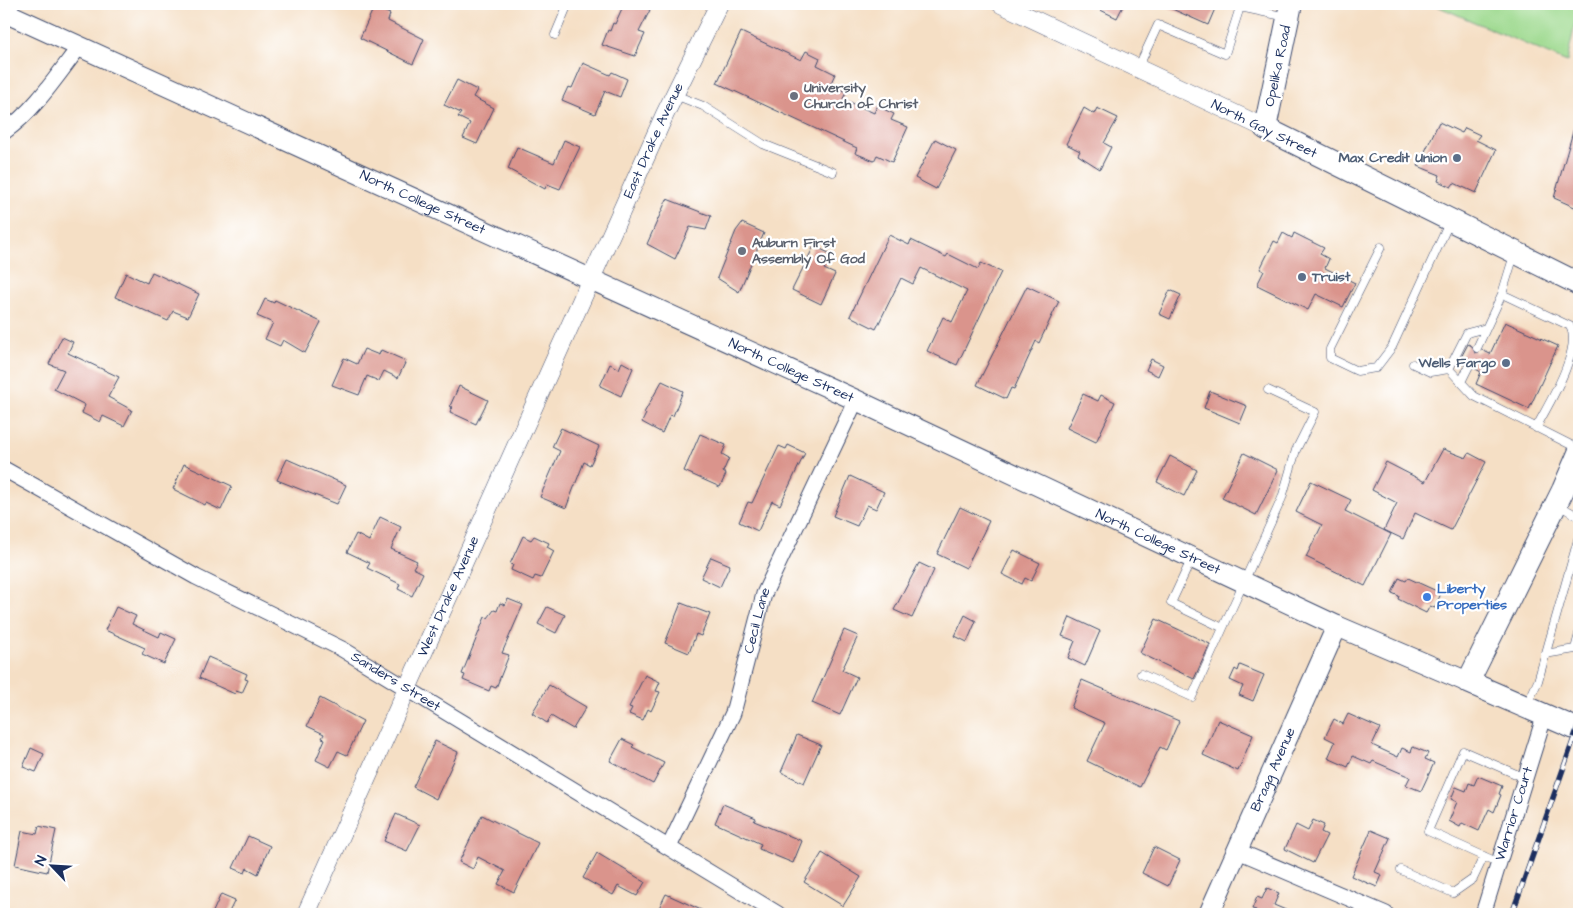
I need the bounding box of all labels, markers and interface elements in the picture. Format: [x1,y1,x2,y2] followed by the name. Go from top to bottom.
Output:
[1260,24,1296,108] street label: Opelika Road
[804,78,919,114] place label: University Church of Christ
[618,79,689,201] street label: East Drake Avenue
[788,90,800,102] marker: University Church of Christ
[1208,95,1321,164] street label: North Gay Street
[1338,148,1447,168] place label: Max Credit Union
[1451,152,1463,164] marker: Max Credit Union
[357,165,489,240] street label: North College Street
[752,233,866,269] place label: Auburn First Assembly Of God
[736,245,748,257] marker: Auburn First Assembly Of God
[1311,267,1351,287] place label: Truist
[1296,271,1308,283] marker: Truist
[725,333,858,408] street label: North College Street
[1418,353,1496,374] place label: Wells Fargo
[1500,357,1512,369] marker: Wells Fargo
[1092,504,1224,580] street label: North College Street
[413,533,484,660] street label: West Drake Avenue
[1437,579,1507,615] place label: Liberty Properties
[739,584,776,656] street label: Cecil Lane
[1421,591,1433,603] marker: Liberty Properties
[347,647,445,717] street label: Sanders Street
[1246,724,1301,815] street label: Bragg Avenue
[1490,764,1538,863] street label: Warrior Court
[28,840,78,890] north arrow
[30,853,52,869] text: N

